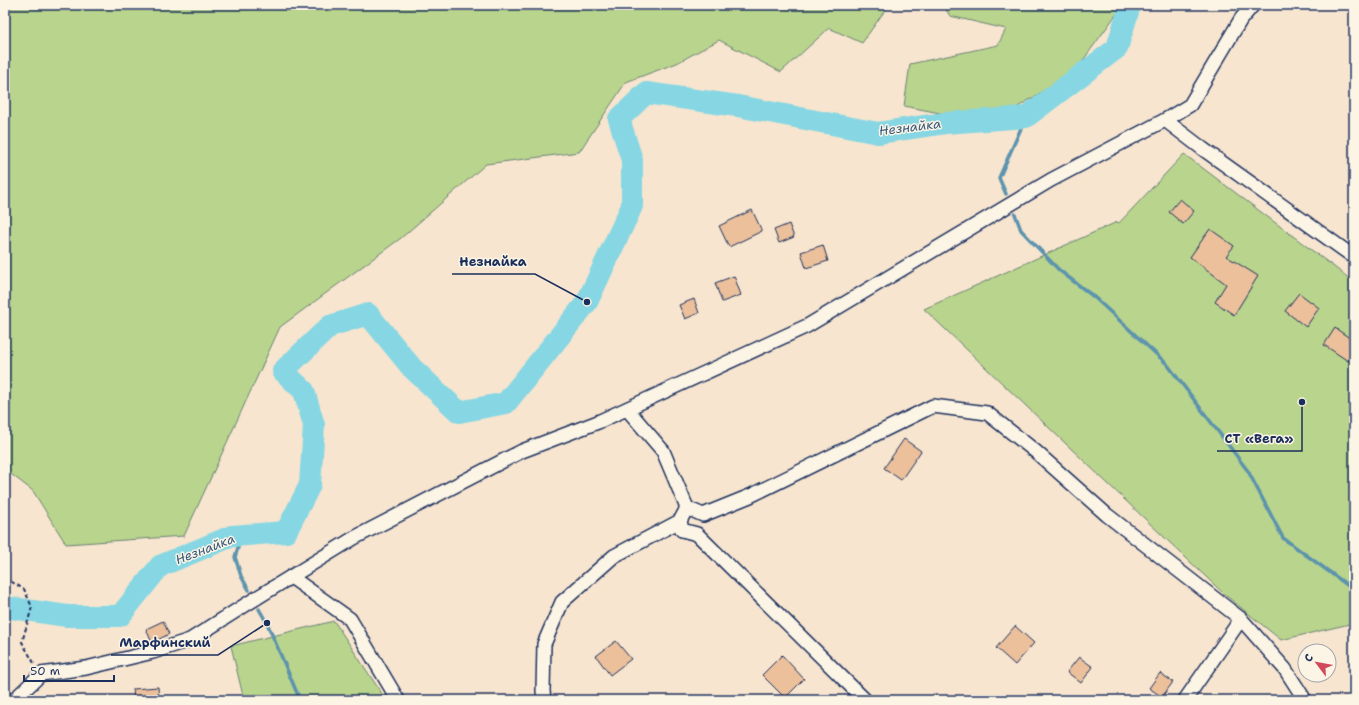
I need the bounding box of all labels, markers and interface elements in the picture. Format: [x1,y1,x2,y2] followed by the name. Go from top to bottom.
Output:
[878,115,942,139] water label: Незнайка
[452,249,535,274] callout: Незнайка
[459,253,527,270] text: Незнайка
[1217,426,1302,451] callout: СТ «Вега»
[1225,430,1294,447] text: СТ «Вега»
[173,530,237,568] water label: Незнайка
[111,630,218,655] callout: Марфинский
[119,634,211,651] text: Марфинский
[1297,643,1337,683] north arrow
[1301,651,1317,665] text: С
[24,657,114,683] scale bar
[30,663,60,679] text: 50 m

